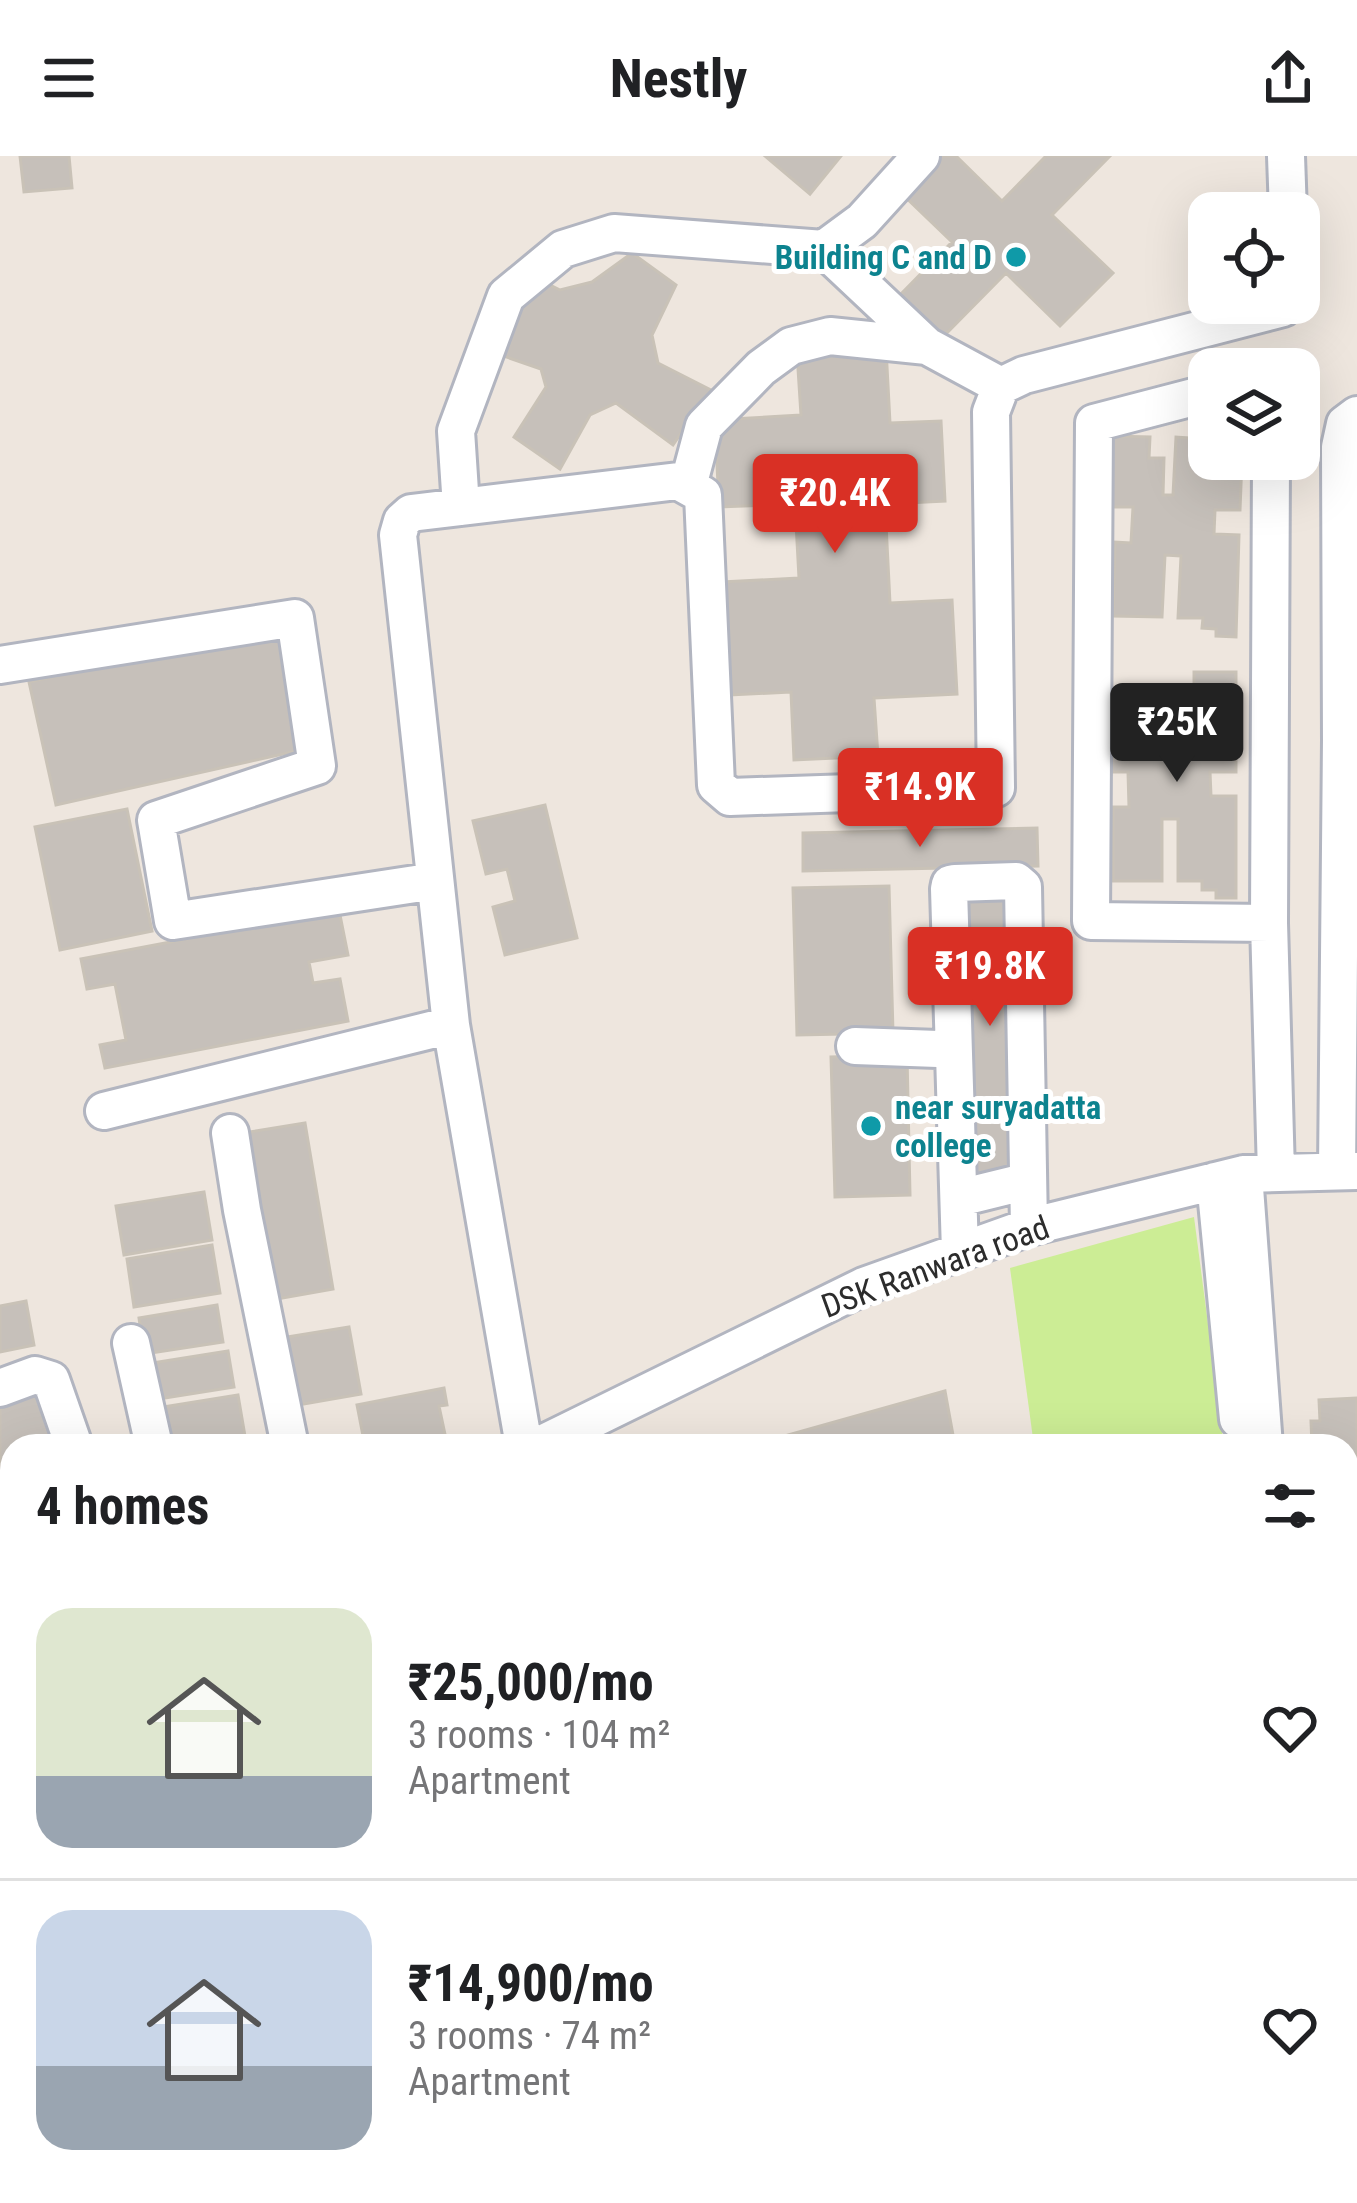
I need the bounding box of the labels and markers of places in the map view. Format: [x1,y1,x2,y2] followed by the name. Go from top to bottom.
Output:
[775,238,992,277] place label: Building C and D
[1003,244,1029,270] marker: Building C and D
[737,454,933,556] pin: ₹20.4K
[1106,683,1248,785] pin: ₹25K
[822,748,1018,850] pin: ₹14.9K
[892,927,1088,1029] pin: ₹19.8K
[895,1088,1101,1165] place label: near suryadatta college
[858,1113,884,1139] marker: near suryadatta college

